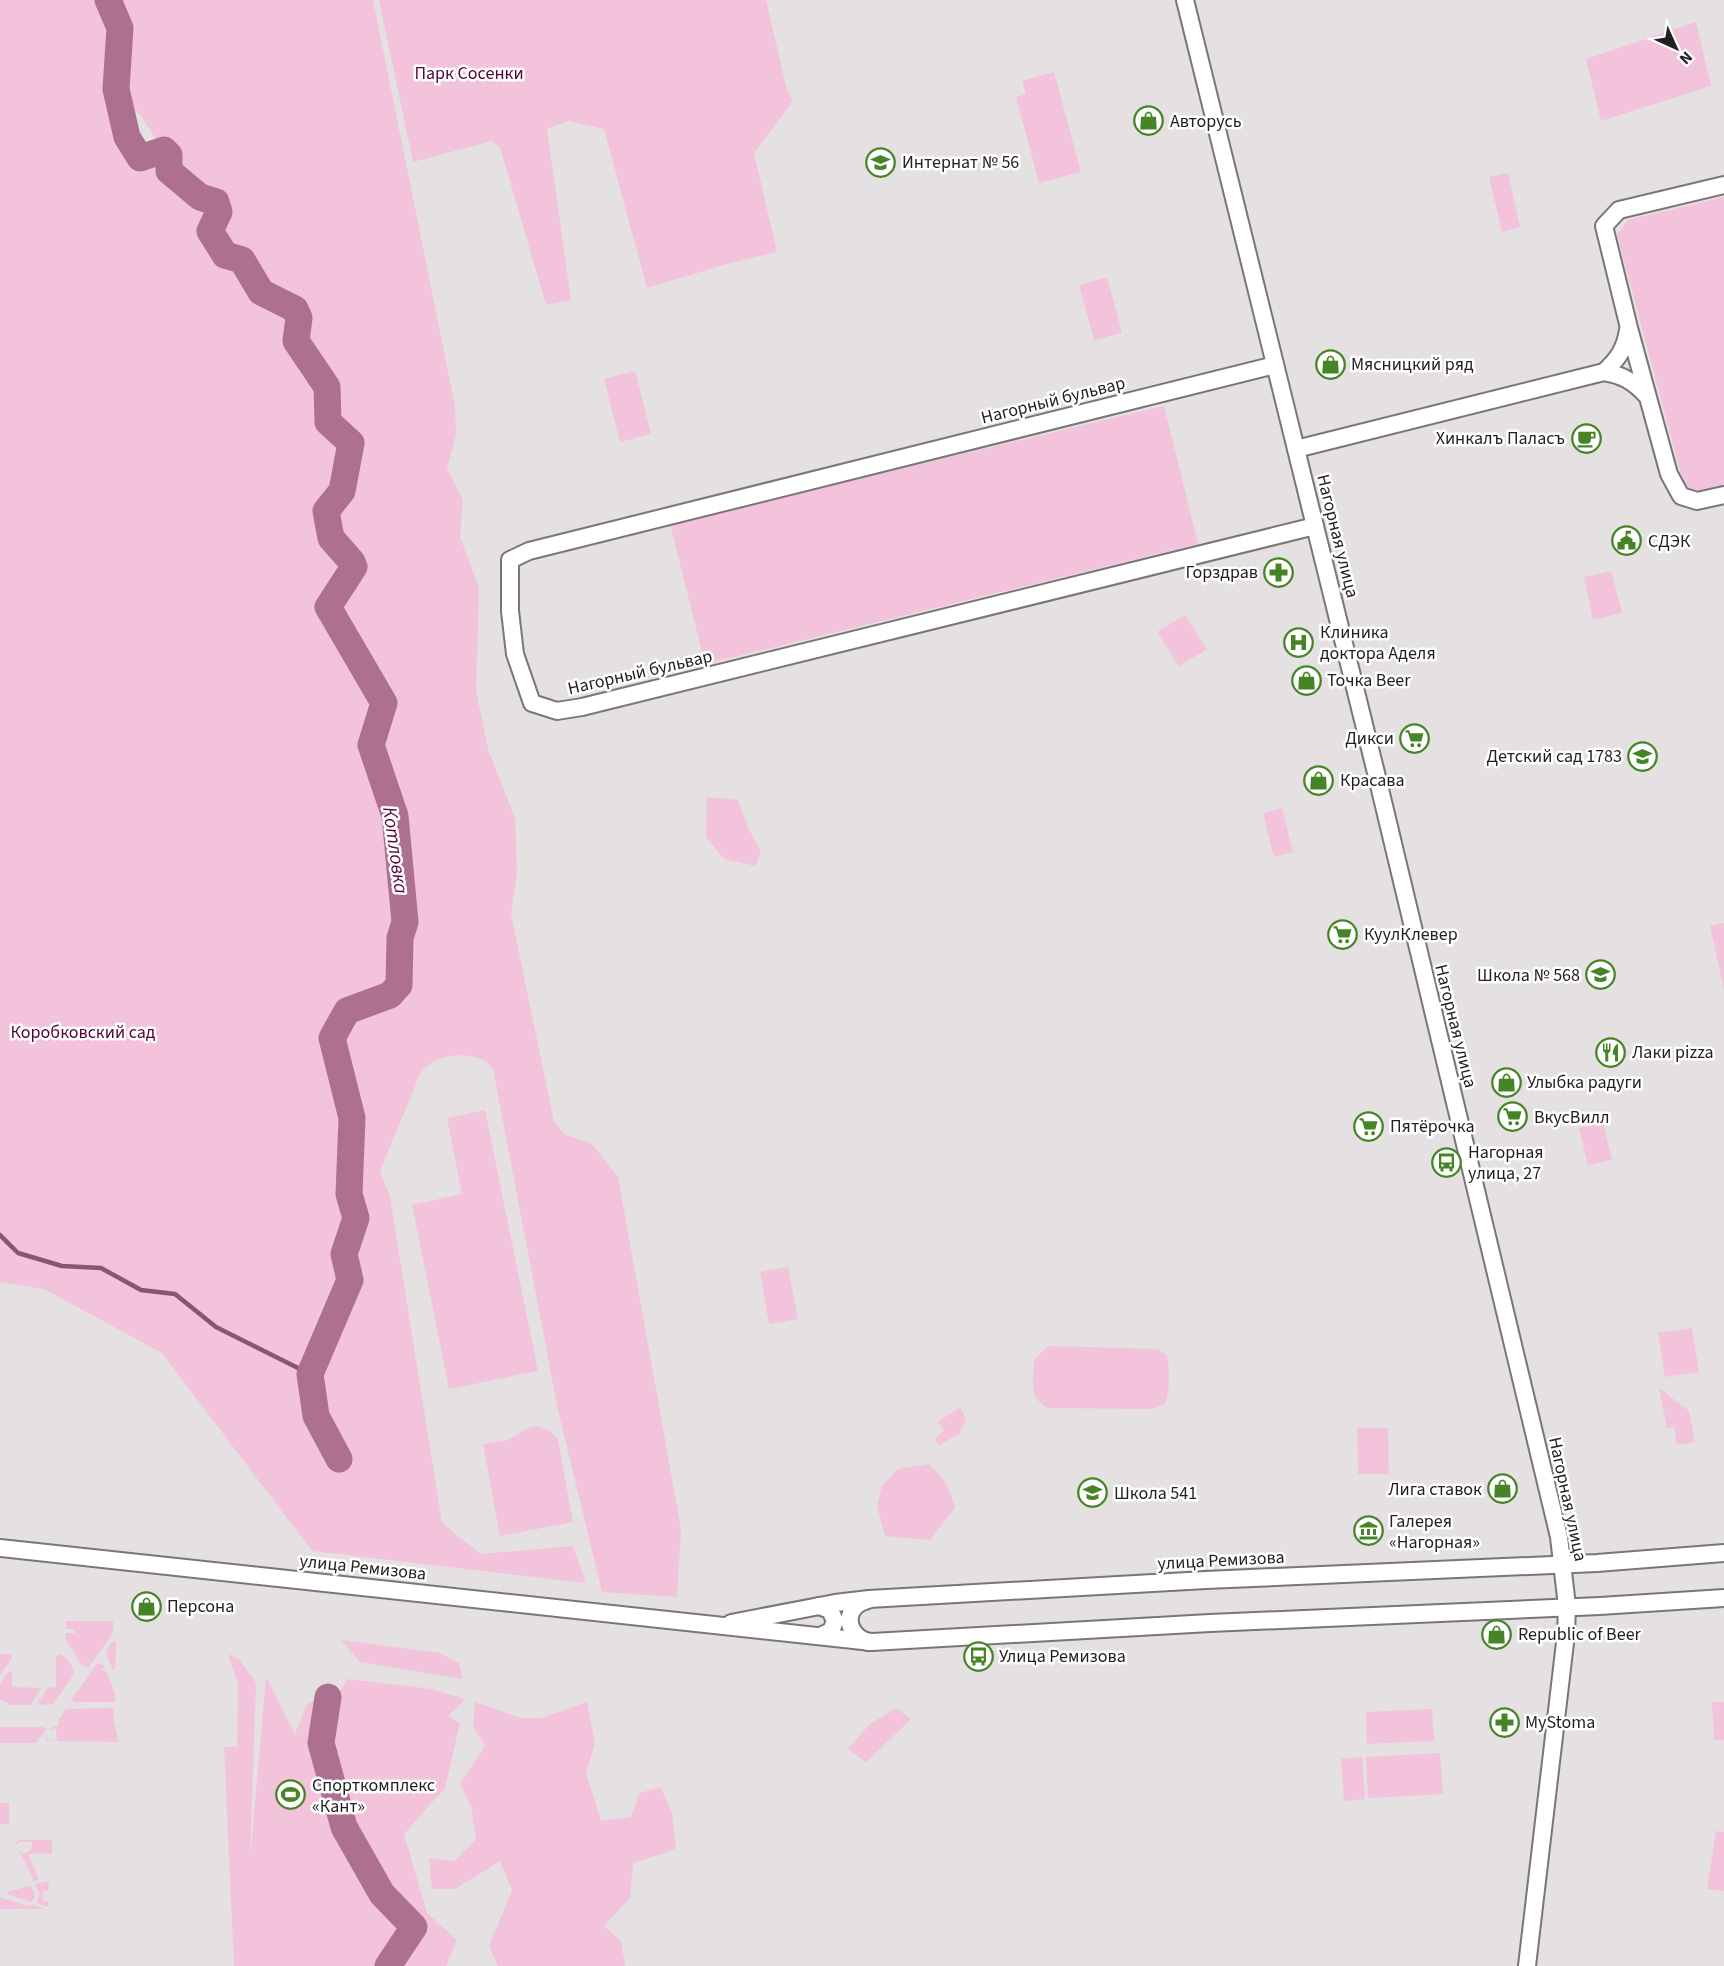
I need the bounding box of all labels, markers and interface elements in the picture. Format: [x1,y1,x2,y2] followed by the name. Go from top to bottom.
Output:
[1646,18,1706,78] north arrow
[1674,46,1697,69] text: N
[414,61,524,86] park label: Парк Сосенки
[1133,105,1165,137] shop icon: Авторусь
[1170,109,1242,134] place label: Авторусь
[865,146,897,178] school or university icon: Интернат № 56
[902,150,1019,175] place label: Интернат № 56
[1314,348,1346,380] shop icon: Мясницкий ряд
[1351,352,1474,377] place label: Мясницкий ряд
[978,370,1128,430] street label: Нагорный бульвар
[1570,422,1602,454] cafe icon: Хинкалъ Паласъ
[1436,426,1565,451] place label: Хинкалъ Паласъ
[1310,472,1365,600] street label: Нагорная улица
[1611,525,1643,557] public building icon: СДЭК
[1648,529,1691,554] place label: СДЭК
[1263,556,1295,588] pharmacy icon: Горздрав
[1186,560,1258,585] place label: Горздрав
[1320,620,1436,666] place label: Клиника доктора Аделя
[1283,626,1315,658] hospital icon: Клиника доктора Аделя
[565,644,715,701] street label: Нагорный бульвар
[1290,664,1322,696] shop icon: Точка Beer
[1327,668,1411,693] place label: Точка Beer
[1399,722,1431,754] supermarket icon: Дикси
[1345,726,1394,751] place label: Дикси
[1627,740,1659,772] school or university icon: Детский сад 1783
[1486,744,1622,769] place label: Детский сад 1783
[1303,764,1335,796] shop icon: Красава
[1340,768,1405,793] place label: Красава
[375,805,415,896] water label: Котловка
[1327,918,1359,950] supermarket icon: КуулКлевер
[1364,922,1458,947] place label: КуулКлевер
[1585,959,1617,991] school or university icon: Школа № 568
[1428,962,1483,1090] street label: Нагорная улица
[1477,963,1580,988] place label: Школа № 568
[11,1020,156,1045] park label: Коробковский сад
[1595,1036,1627,1068] restaurant icon: Лаки pizza
[1632,1040,1713,1065] place label: Лаки pizza
[1490,1066,1522,1098] shop icon: Улыбка радуги
[1527,1070,1642,1095] place label: Улыбка радуги
[1497,1101,1529,1133] supermarket icon: ВкусВилл
[1534,1105,1610,1130] place label: ВкусВилл
[1353,1110,1385,1142] supermarket icon: Пятёрочка
[1390,1114,1475,1139] place label: Пятёрочка
[1468,1140,1544,1186] place label: Нагорная улица, 27
[1431,1146,1463,1178] bus stop icon: Нагорная улица, 27
[1542,1435,1593,1564] street label: Нагорная улица
[1487,1473,1519,1505] shop icon: Лига ставок
[1077,1477,1109,1509] school or university icon: Школа 541
[1388,1477,1482,1502] place label: Лига ставок
[1114,1481,1197,1506] place label: Школа 541
[1389,1509,1480,1555] place label: Галерея «Нагорная»
[1352,1515,1384,1547] museum icon: Галерея «Нагорная»
[1157,1545,1285,1576] street label: улица Ремизова
[298,1548,428,1587] street label: улица Ремизова
[130,1590,162,1622] shop icon: Персона
[167,1594,234,1619] place label: Персона
[1481,1618,1513,1650] shop icon: Republic of Beer
[1518,1622,1642,1647] place label: Republic of Beer
[962,1640,994,1672] bus stop icon: Улица Ремизова
[999,1644,1126,1669] place label: Улица Ремизова
[1488,1706,1520,1738] pharmacy icon: MyStoma
[1525,1710,1595,1735] place label: MyStoma
[312,1773,435,1819] place label: Спорткомплекс «Кант»
[275,1779,307,1811] sports icon: Спорткомплекс «Кант»

